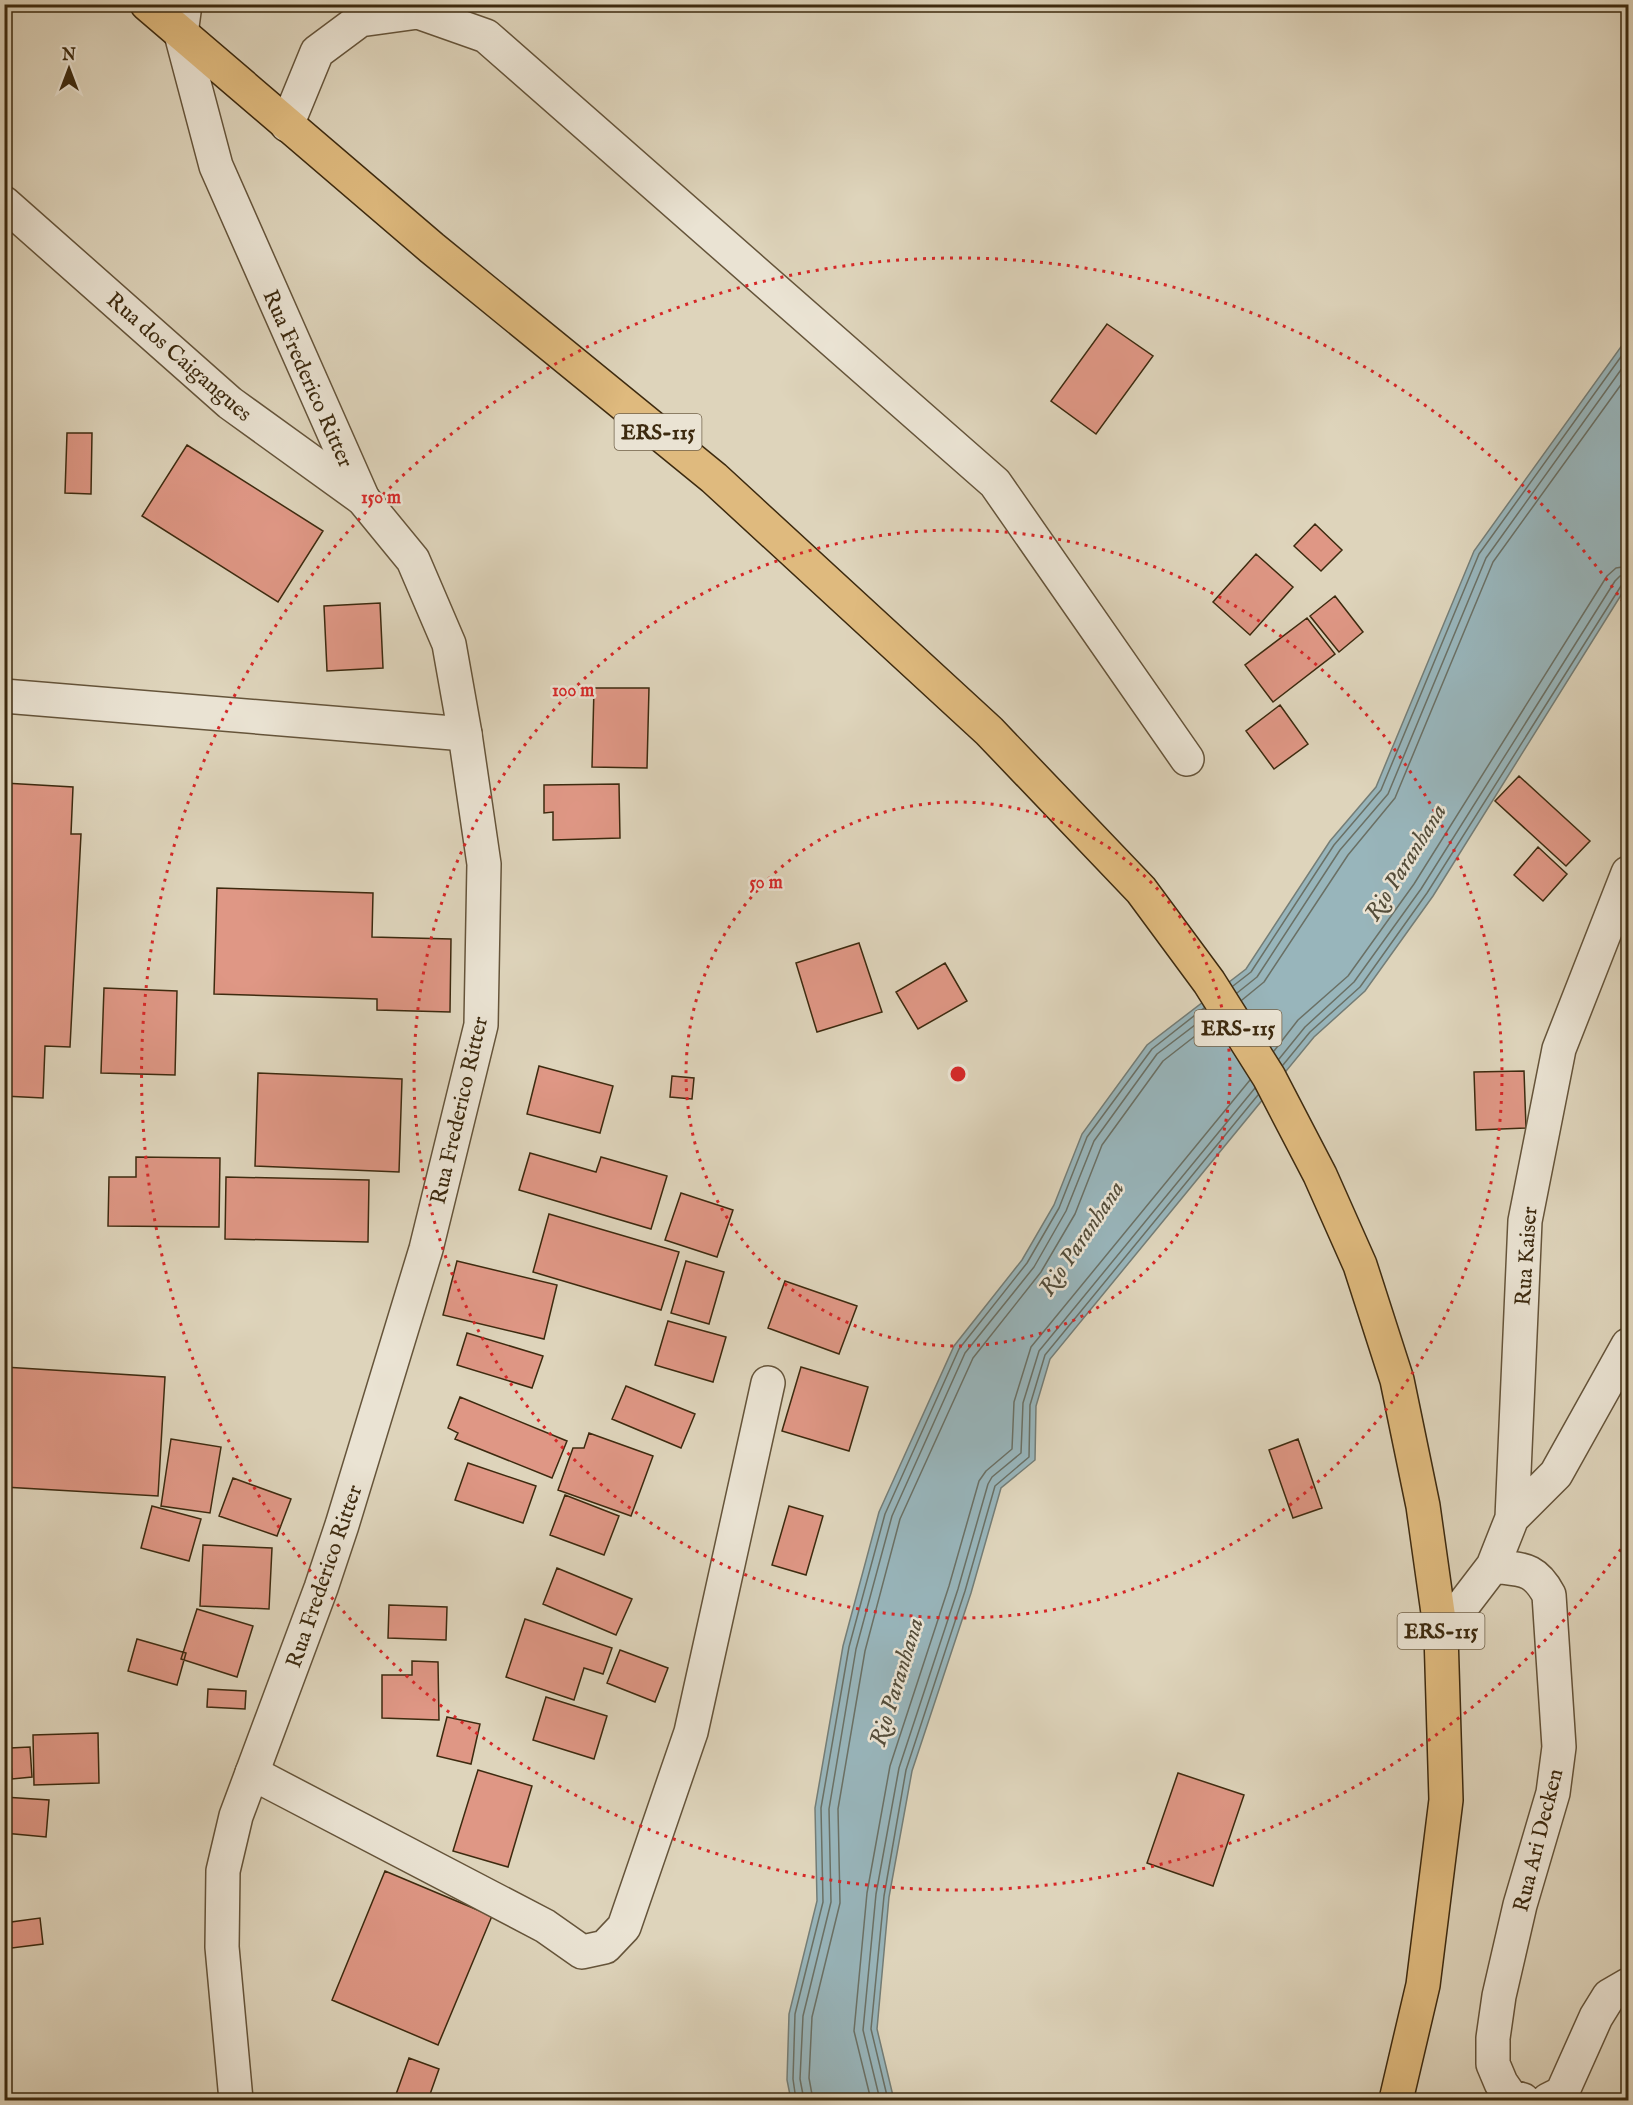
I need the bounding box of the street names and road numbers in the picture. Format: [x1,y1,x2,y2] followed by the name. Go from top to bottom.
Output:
[255,286,359,472] street label: Rua Frederico Ritter
[100,287,257,428] street label: Rua dos Caigangues
[614,414,702,450] road number: ERS-115
[1194,1010,1282,1046] road number: ERS-115
[425,1014,495,1207] street label: Rua Frederico Ritter
[1510,1206,1544,1307] street label: Rua Kaiser
[280,1481,369,1672] street label: Rua Frederico Ritter
[1398,1613,1484,1649] road number: ERS-115
[1508,1766,1570,1915] street label: Rua Ari Decken

